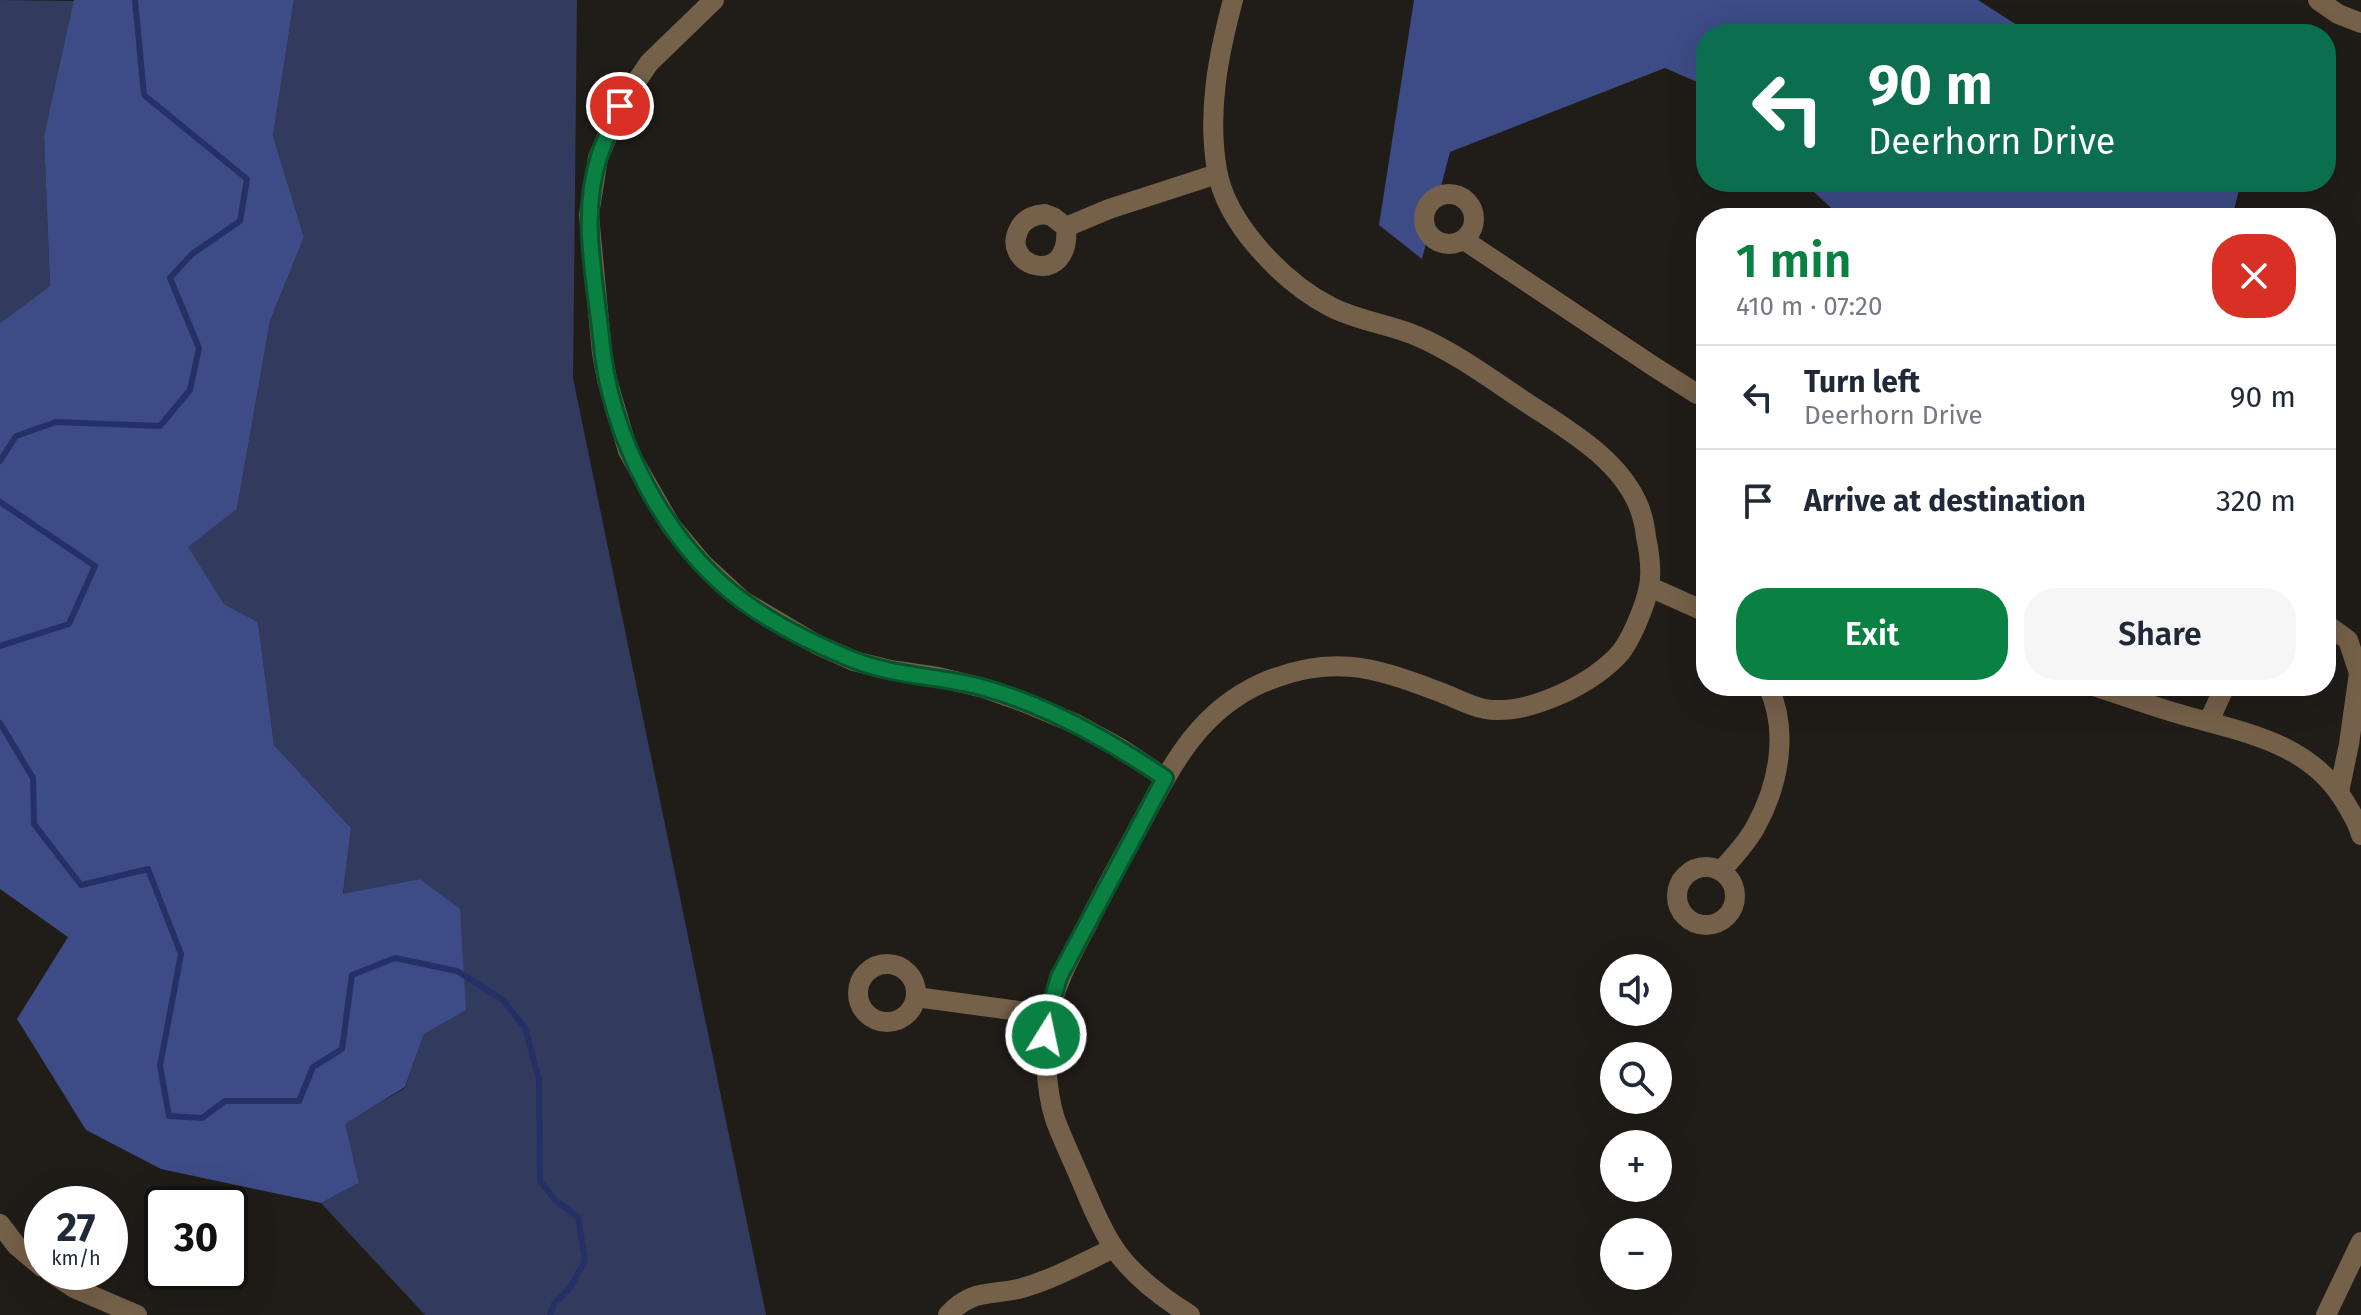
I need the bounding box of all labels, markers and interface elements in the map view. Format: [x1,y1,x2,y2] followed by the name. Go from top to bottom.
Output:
[1868,52,1993,119] text: 90 m
[1736,56,1840,160] icon: left
[586,72,654,140] pin
[598,84,642,128] icon: arrive
[1868,120,2115,164] text: Deerhorn Drive
[1736,232,1852,290] text: 1 min
[2212,234,2296,318] button: close
[1736,291,1882,322] text: 410 m · 07:20
[1804,364,1920,400] text: Turn left
[1736,375,1780,419] icon: left
[2230,379,2296,415] text: 90 m
[1804,400,1983,431] text: Deerhorn Drive
[1736,479,1780,523] icon: arrive
[1804,483,2086,519] text: Arrive at destination
[2216,483,2296,519] text: 320 m
[1736,588,2008,680] button: Exit
[2024,588,2296,680] button: Share
[1600,954,1672,1290] map controls
[1600,954,1672,1026] button: sound
[1004,993,1088,1077] position arrow
[1600,1042,1672,1114] button: search
[1600,1130,1672,1202] button: +
[144,1186,248,1290] speed limit sign: 30
[57,1204,96,1252] text: 27
[1600,1218,1672,1290] button: −
[51,1246,101,1270] text: km/h

